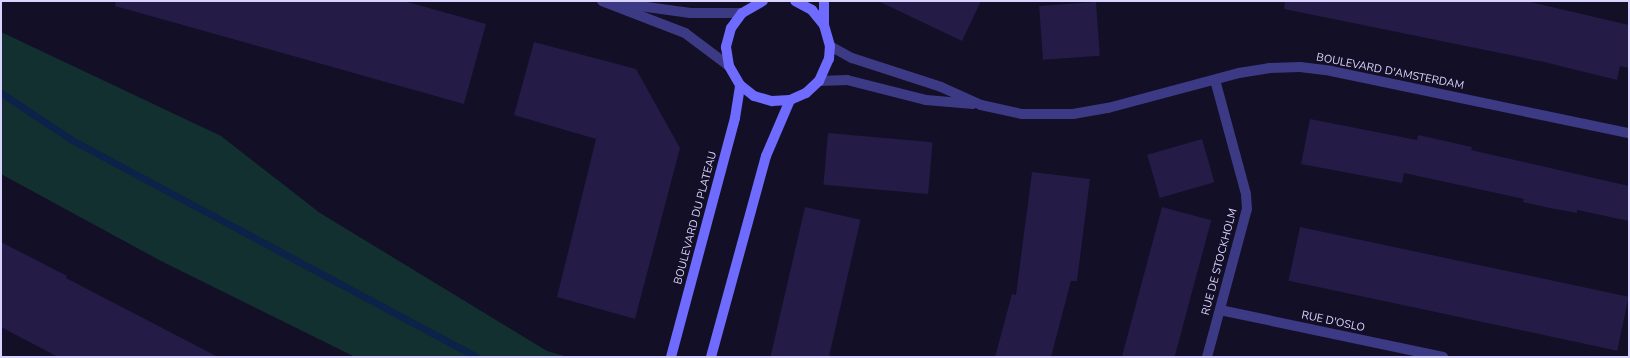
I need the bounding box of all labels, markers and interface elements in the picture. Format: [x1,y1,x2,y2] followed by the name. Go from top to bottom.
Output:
[1315,51,1465,93] street label: BOULEVARD D'AMSTERDAM
[672,150,720,286] street label: BOULEVARD DU PLATEAU
[1199,207,1241,317] street label: RUE DE STOCKHOLM
[1300,309,1366,335] street label: RUE D'OSLO

